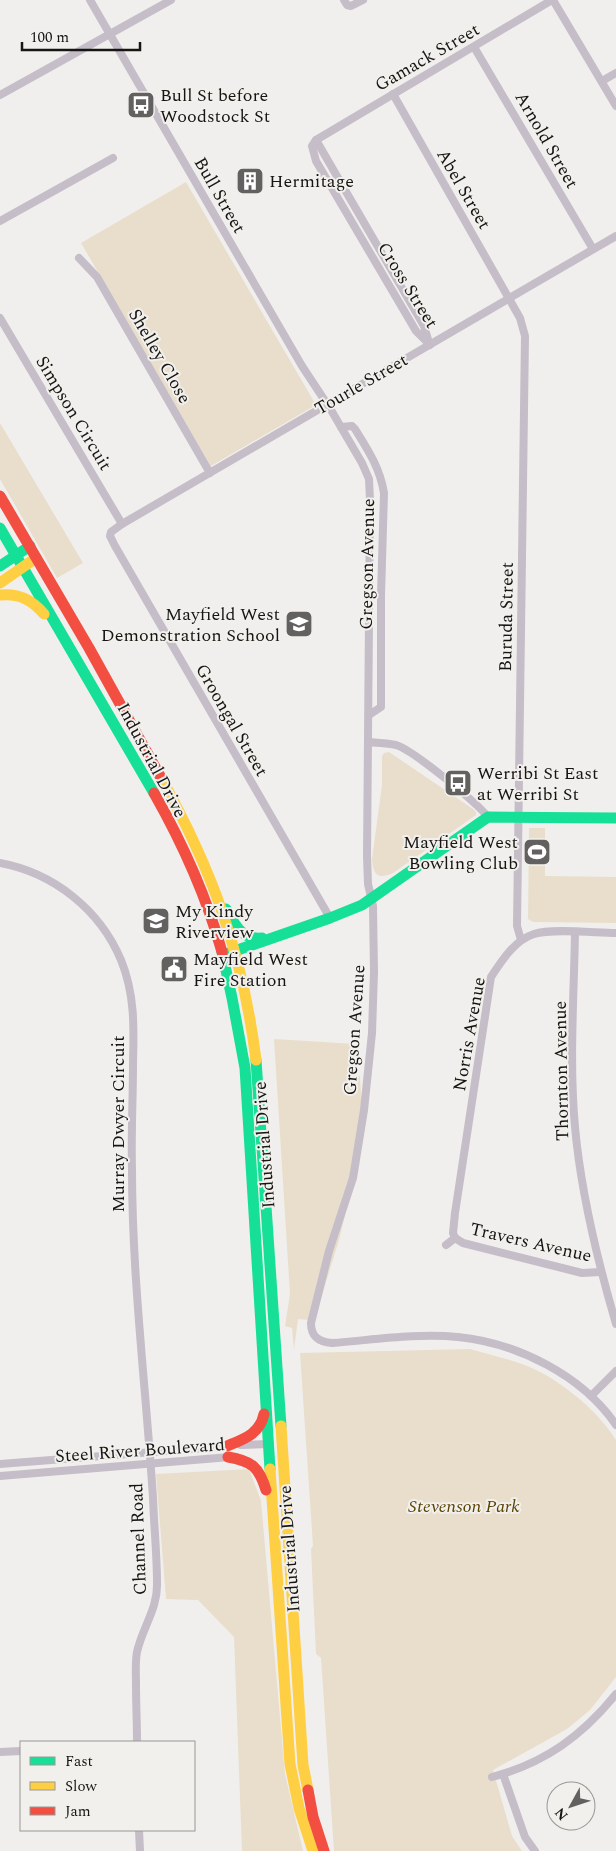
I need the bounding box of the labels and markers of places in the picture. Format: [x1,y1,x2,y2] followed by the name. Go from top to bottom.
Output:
[160,82,270,130] place label: Bull St before Woodstock St
[126,90,156,120] bus stop icon: Bull St before Woodstock St
[235,166,265,196] building icon: Hermitage
[269,168,354,195] place label: Hermitage
[101,601,280,649] place label: Mayfield West Demonstration School
[284,609,314,639] school or university icon: Mayfield West Demonstration School
[477,760,598,808] place label: Werribi St East at Werribi St
[443,768,473,798] bus stop icon: Werribi St East at Werribi St
[403,829,518,877] place label: Mayfield West Bowling Club
[522,837,552,867] sports icon: Mayfield West Bowling Club
[175,898,254,946] place label: My Kindy Riverview
[141,906,171,936] school or university icon: My Kindy Riverview
[193,946,308,994] place label: Mayfield West Fire Station
[159,954,189,984] public building icon: Mayfield West Fire Station

